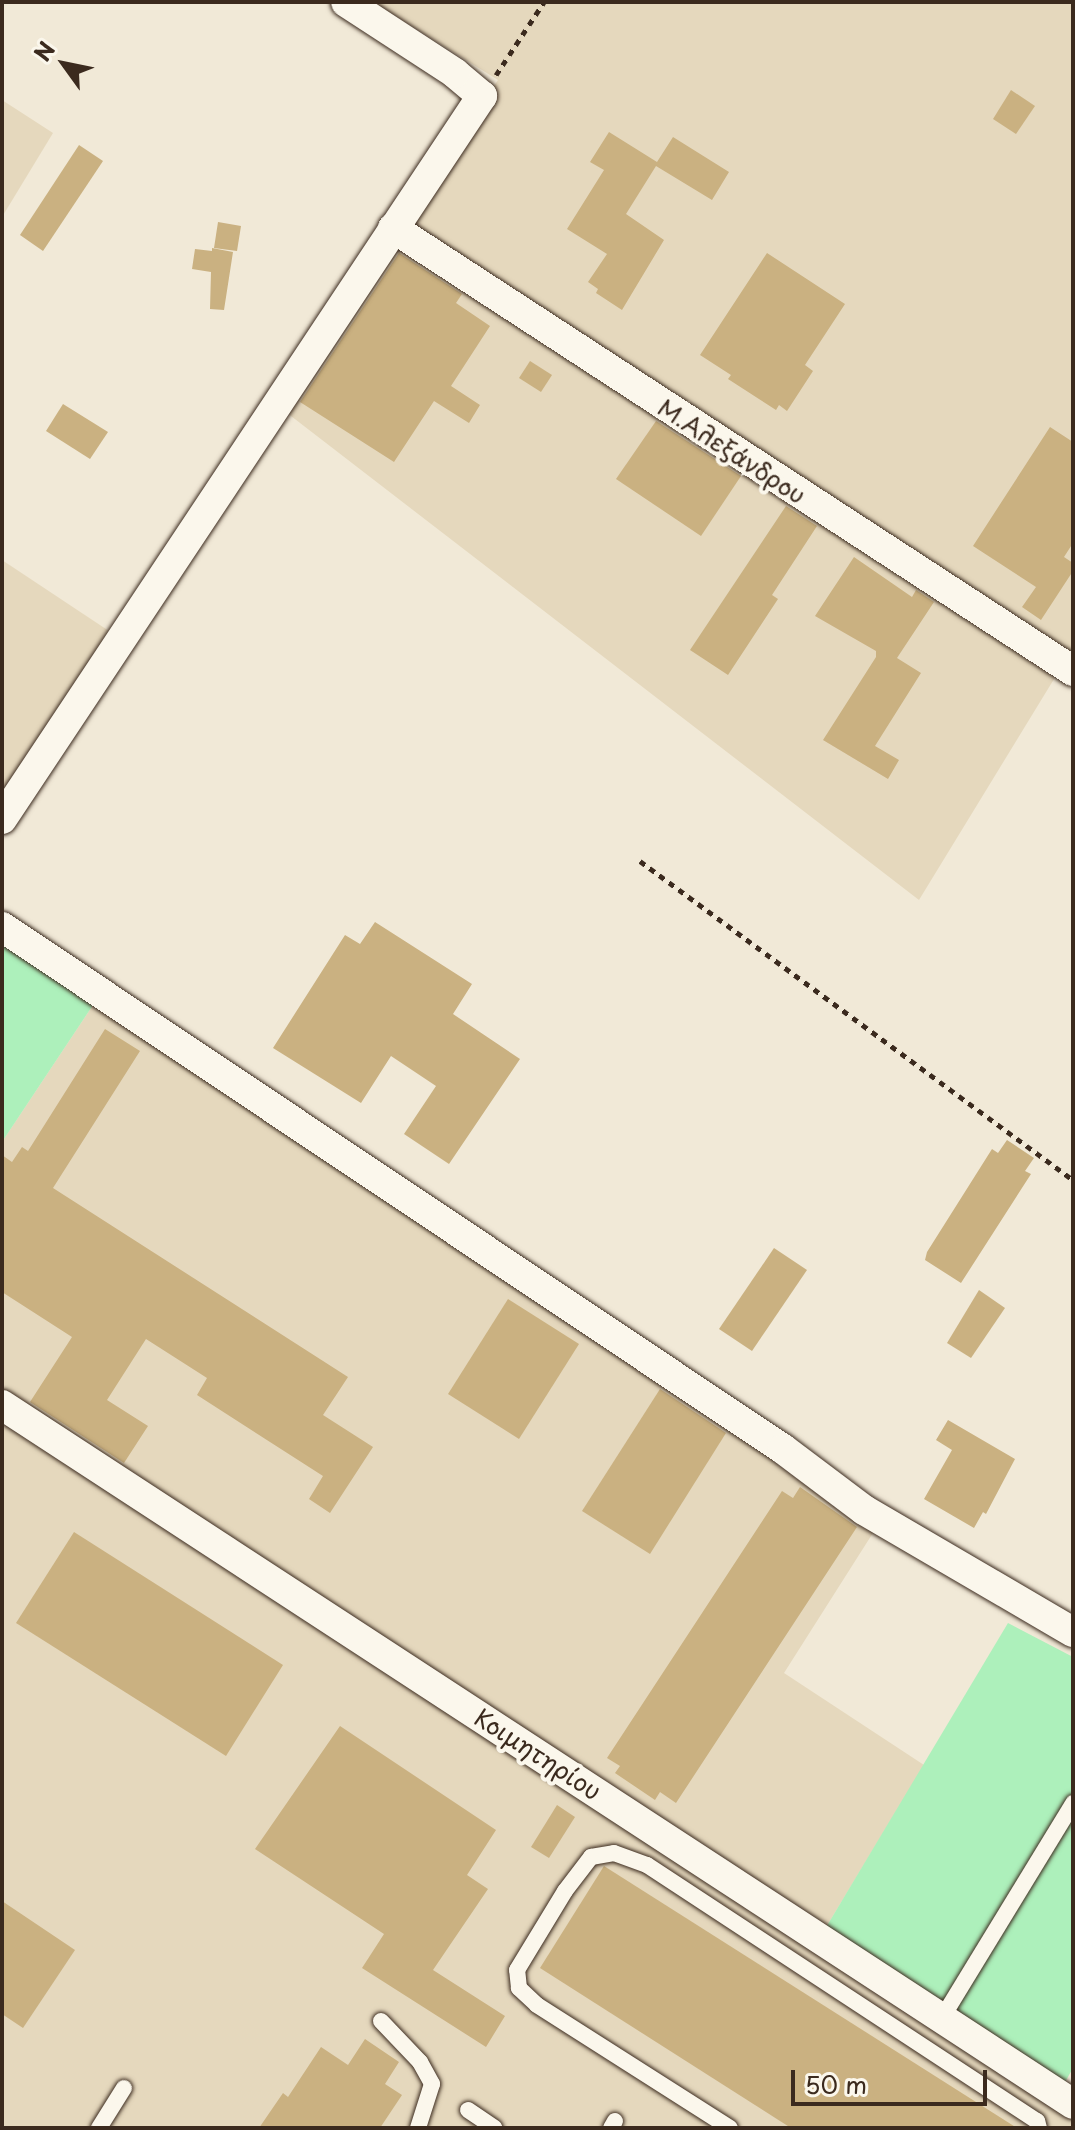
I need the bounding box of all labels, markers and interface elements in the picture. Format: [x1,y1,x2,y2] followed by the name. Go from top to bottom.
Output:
[24,24,104,104] north arrow
[25,34,62,67] text: N
[653,393,811,509] street label: Μ.Αλεξάνδρου
[469,1702,607,1806] street label: Κοιμητηρίου
[795,2054,991,2104] scale bar
[805,2066,867,2102] text: 50 m

